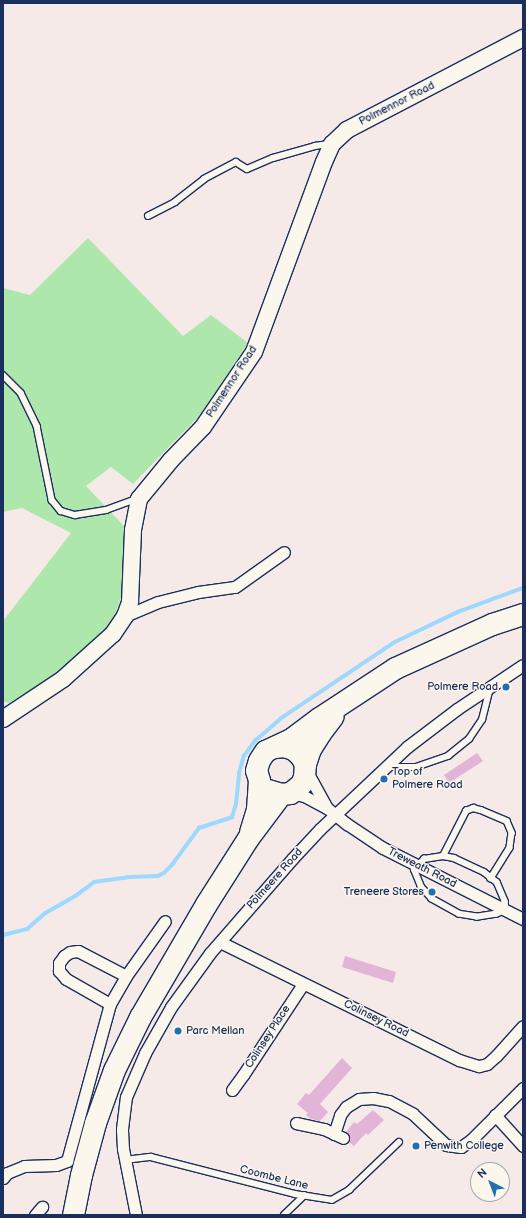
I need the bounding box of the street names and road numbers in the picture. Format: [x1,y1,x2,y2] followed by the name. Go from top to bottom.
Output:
[357,79,437,129] street label: Polmennor Road
[204,344,260,420] street label: Polmennor Road
[385,845,459,891] street label: Treweath Road
[244,846,306,912] street label: Polmeere Road
[341,997,411,1041] street label: Colinsey Road
[243,1003,293,1071] street label: Colinsey Place
[238,1163,310,1193] street label: Coombe Lane

